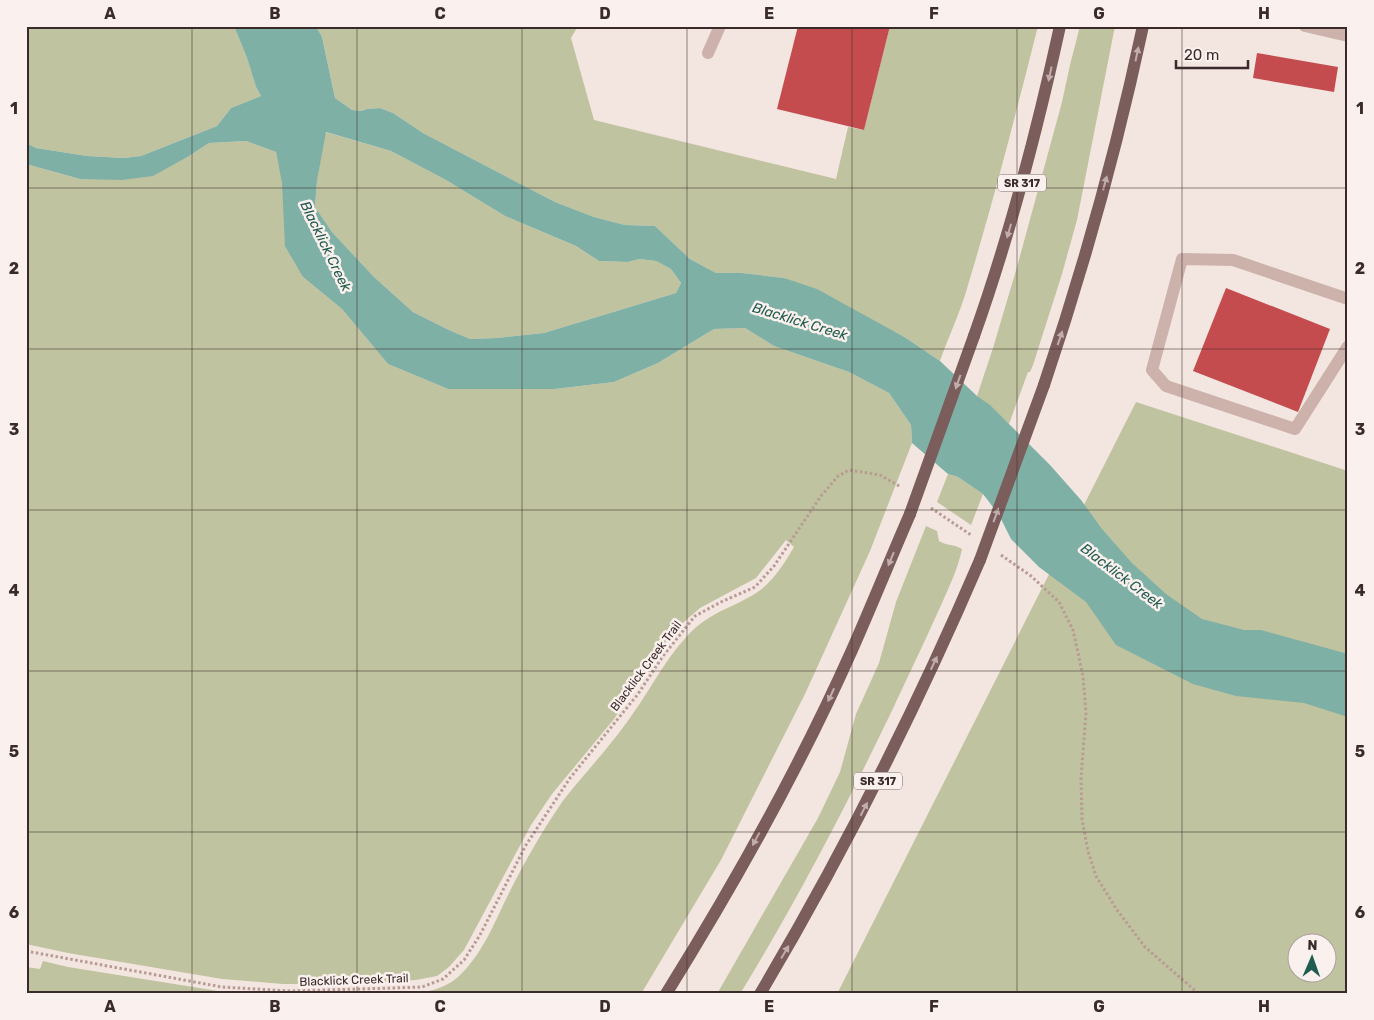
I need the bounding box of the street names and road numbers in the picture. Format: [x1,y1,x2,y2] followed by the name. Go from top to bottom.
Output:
[998,174,1046,192] road number: SR 317
[608,618,685,714] street label: Blacklick Creek Trail
[854,772,902,789] road number: SR 317
[299,971,409,989] street label: Blacklick Creek Trail

